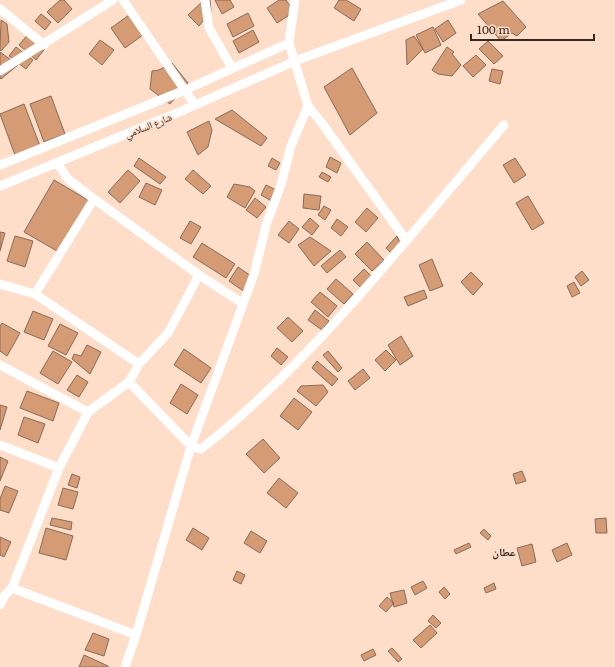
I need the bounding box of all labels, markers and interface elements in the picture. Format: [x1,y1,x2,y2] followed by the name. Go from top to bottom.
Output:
[471,16,594,42] scale bar
[477,20,510,38] text: 100 m
[122,109,175,143] street label: شارع السلامي
[492,543,516,560] district label: عطان

